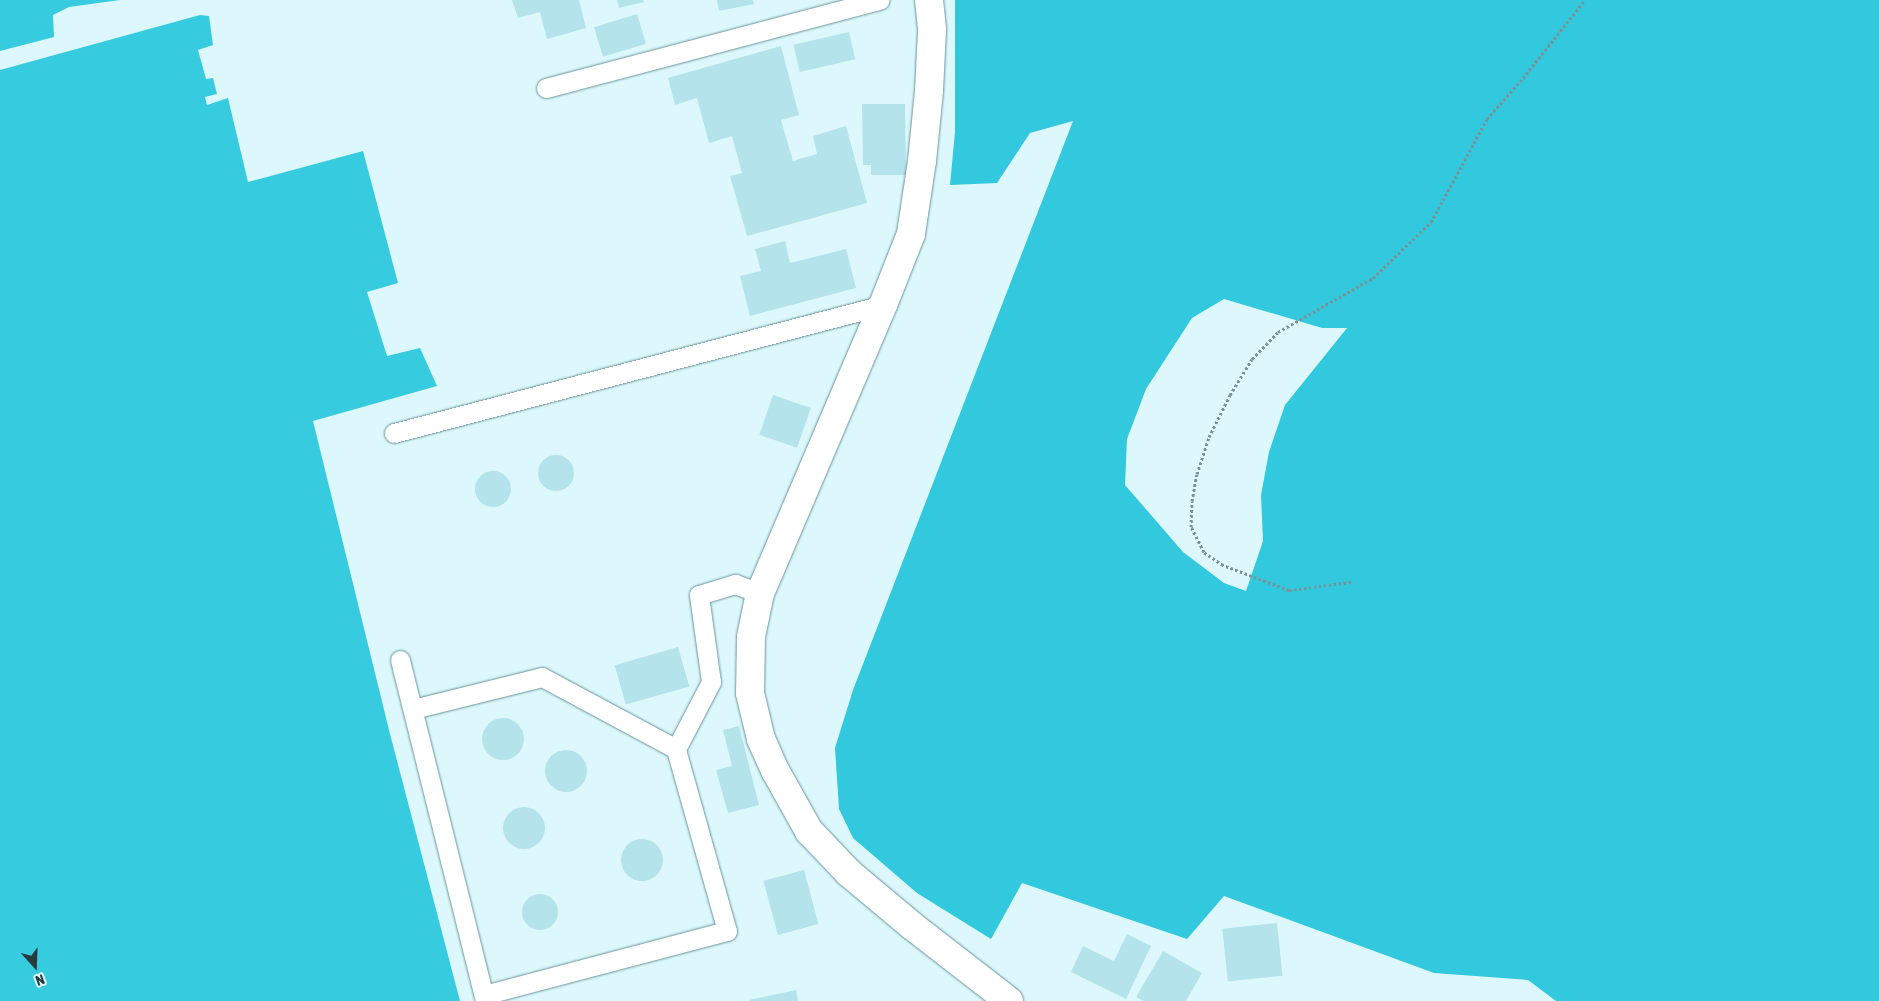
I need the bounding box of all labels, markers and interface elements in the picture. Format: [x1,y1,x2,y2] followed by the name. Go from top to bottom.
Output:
[10,941,60,991] north arrow
[34,971,47,989] text: N

